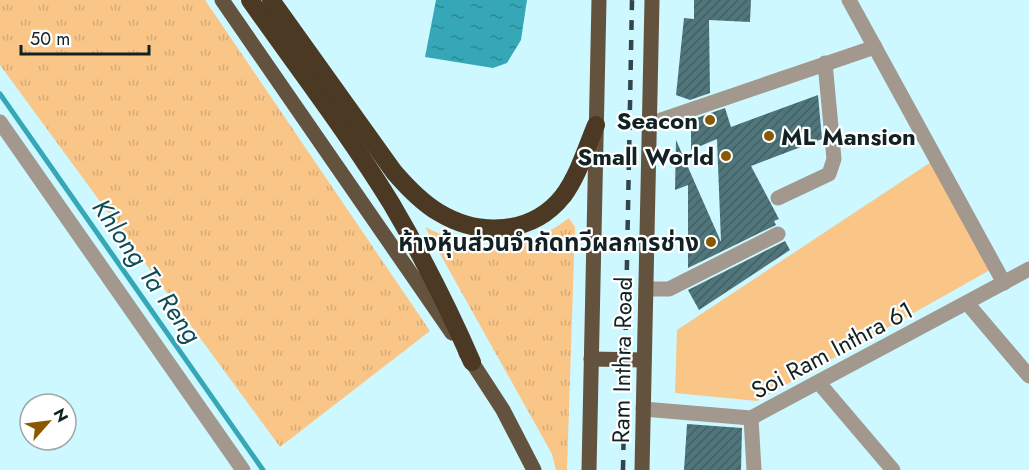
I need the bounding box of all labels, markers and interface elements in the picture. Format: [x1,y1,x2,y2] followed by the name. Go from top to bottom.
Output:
[21,18,148,56] scale bar
[30,26,70,52] text: 50 m
[616,103,698,138] place label: Seacon
[703,113,717,127] marker: Seacon
[781,119,916,154] place label: ML Mansion
[762,129,776,143] marker: ML Mansion
[577,139,714,174] place label: Small World
[719,149,733,163] marker: Small World
[83,191,211,351] water label: Khlong Ta Reng
[398,225,699,260] place label: ห้างหุ้นส่วนจำกัดทวีผลการช่าง
[704,235,718,249] marker: ห้างหุ้นส่วนจำกัดทวีผลการช่าง
[603,276,641,444] street label: Ram Inthra Road
[745,293,919,407] street label: Soi Ram Inthra 61
[18,392,78,452] north arrow
[48,404,74,426] text: N

